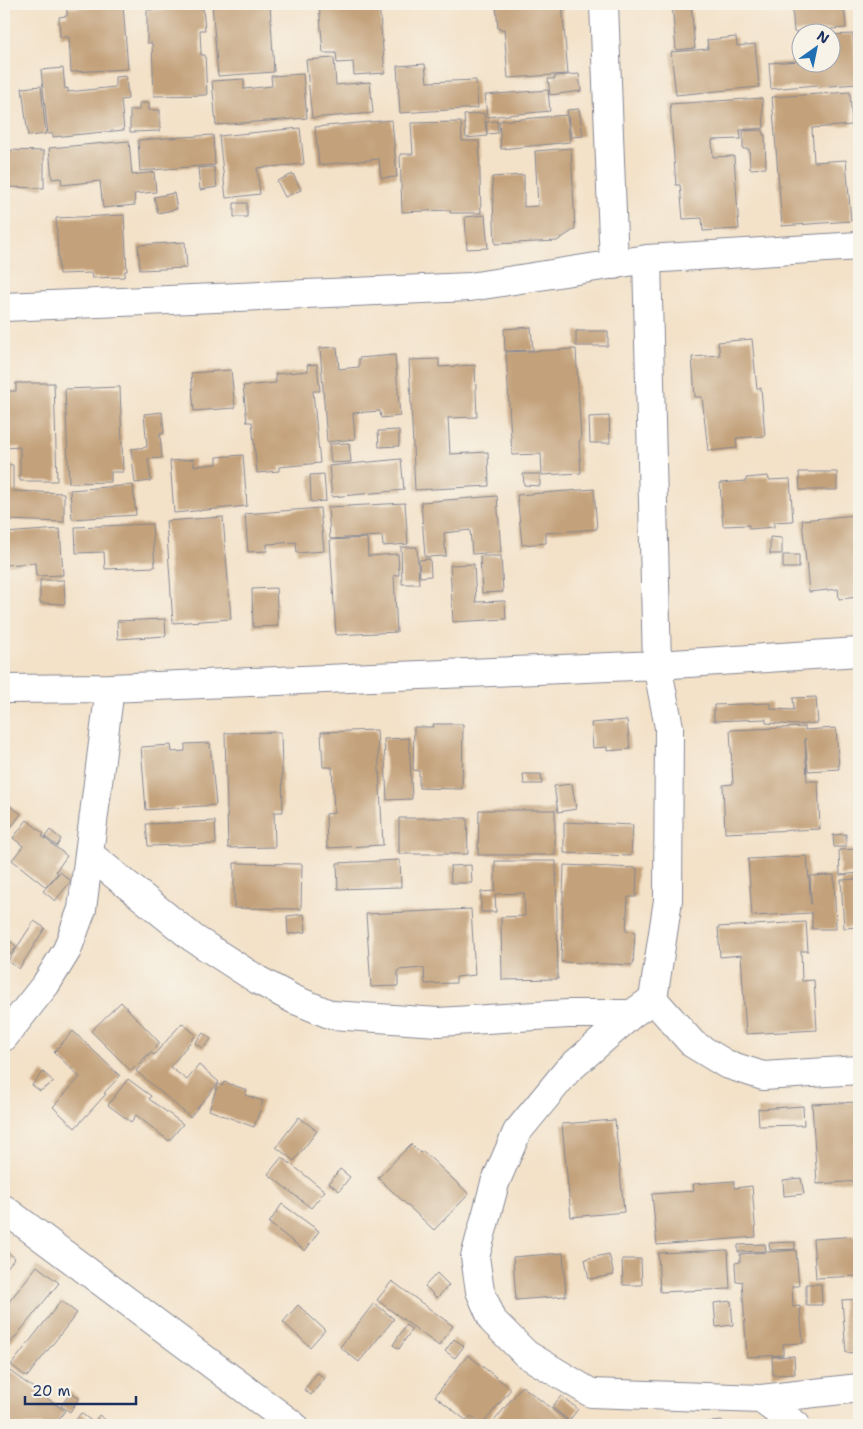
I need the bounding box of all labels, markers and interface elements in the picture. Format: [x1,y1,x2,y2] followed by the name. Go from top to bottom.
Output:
[790,22,840,72] north arrow
[814,27,833,48] text: N
[25,1374,136,1406] scale bar
[32,1381,71,1401] text: 20 m

